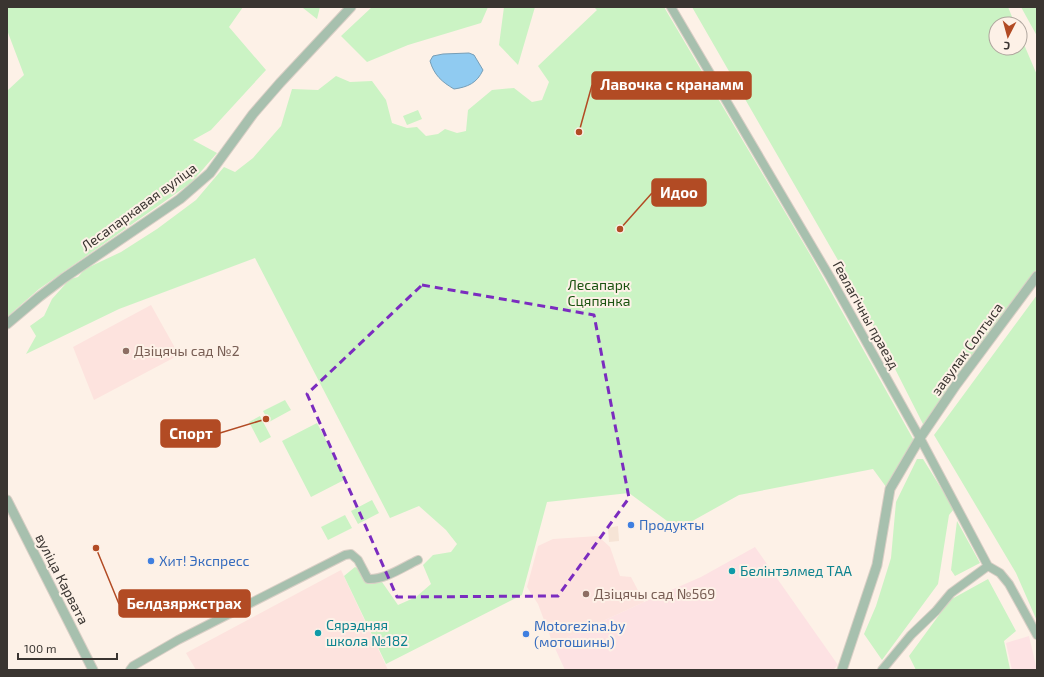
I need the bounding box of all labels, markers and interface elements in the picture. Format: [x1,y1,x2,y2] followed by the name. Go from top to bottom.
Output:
[988,16,1028,56] north arrow
[1002,40,1011,53] text: С
[592,72,751,99] callout: Лавочка с кранамм
[600,75,744,93] text: Лавочка с кранамм
[78,159,200,254] street label: Лесапаркавая вуліца
[652,179,706,206] callout: Идоо
[660,183,698,201] text: Идоо
[830,258,903,372] street label: Геалагічны праезд
[568,276,631,309] park label: Лесапарк Сцяпянка
[927,299,1006,398] street label: завулак Солтыса
[134,342,240,359] place label: Дзіцячы сад №2
[121,346,131,356] marker: Дзіцячы сад №2
[161,420,220,447] callout: Спорт
[169,424,213,442] text: Спорт
[639,516,704,533] place label: Продукты
[626,520,636,530] marker: Продукты
[32,531,93,627] street label: вуліца Карвата
[159,552,250,569] place label: Хит! Экспресс
[146,556,156,566] marker: Хит! Экспресс
[740,562,852,579] place label: Белінтэлмед ТАА
[727,566,737,576] marker: Белінтэлмед ТАА
[594,585,715,602] place label: Дзіцячы сад №569
[581,589,591,599] marker: Дзіцячы сад №569
[119,590,250,617] callout: Белдзяржстрах
[126,594,242,612] text: Белдзяржстрах
[326,616,408,649] place label: Сярэдняя школа №182
[534,617,626,650] place label: Motorezina.by (мотошины)
[313,628,323,638] marker: Сярэдняя школа №182
[521,629,531,639] marker: Motorezina.by (мотошины)
[18,635,117,661] scale bar
[24,641,56,655] text: 100 m

